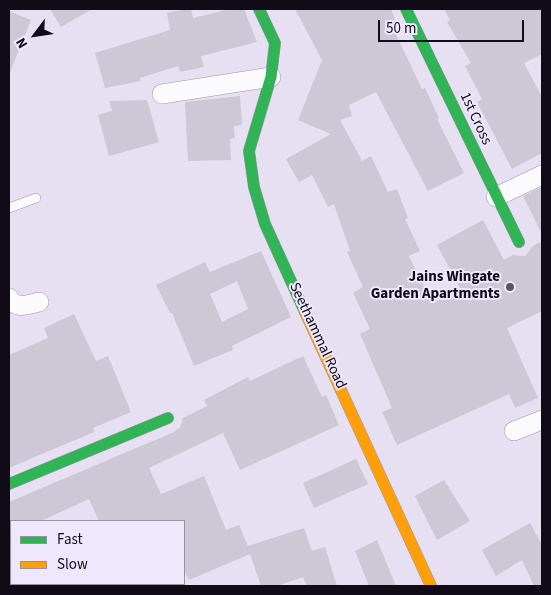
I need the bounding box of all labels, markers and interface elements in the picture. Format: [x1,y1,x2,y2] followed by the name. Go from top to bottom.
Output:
[10,10,60,60] north arrow
[381,10,527,42] scale bar
[386,18,416,39] text: 50 m
[11,34,33,52] text: N
[455,90,495,148] street label: 1st Cross
[371,269,500,304] place label: Jains Wingate Garden Apartments
[285,280,349,392] street label: Seethammal Road
[504,281,516,293] marker: Jains Wingate Garden Apartments
[10,520,185,585] legend
[57,529,83,550] text: Fast
[57,554,88,575] text: Slow

